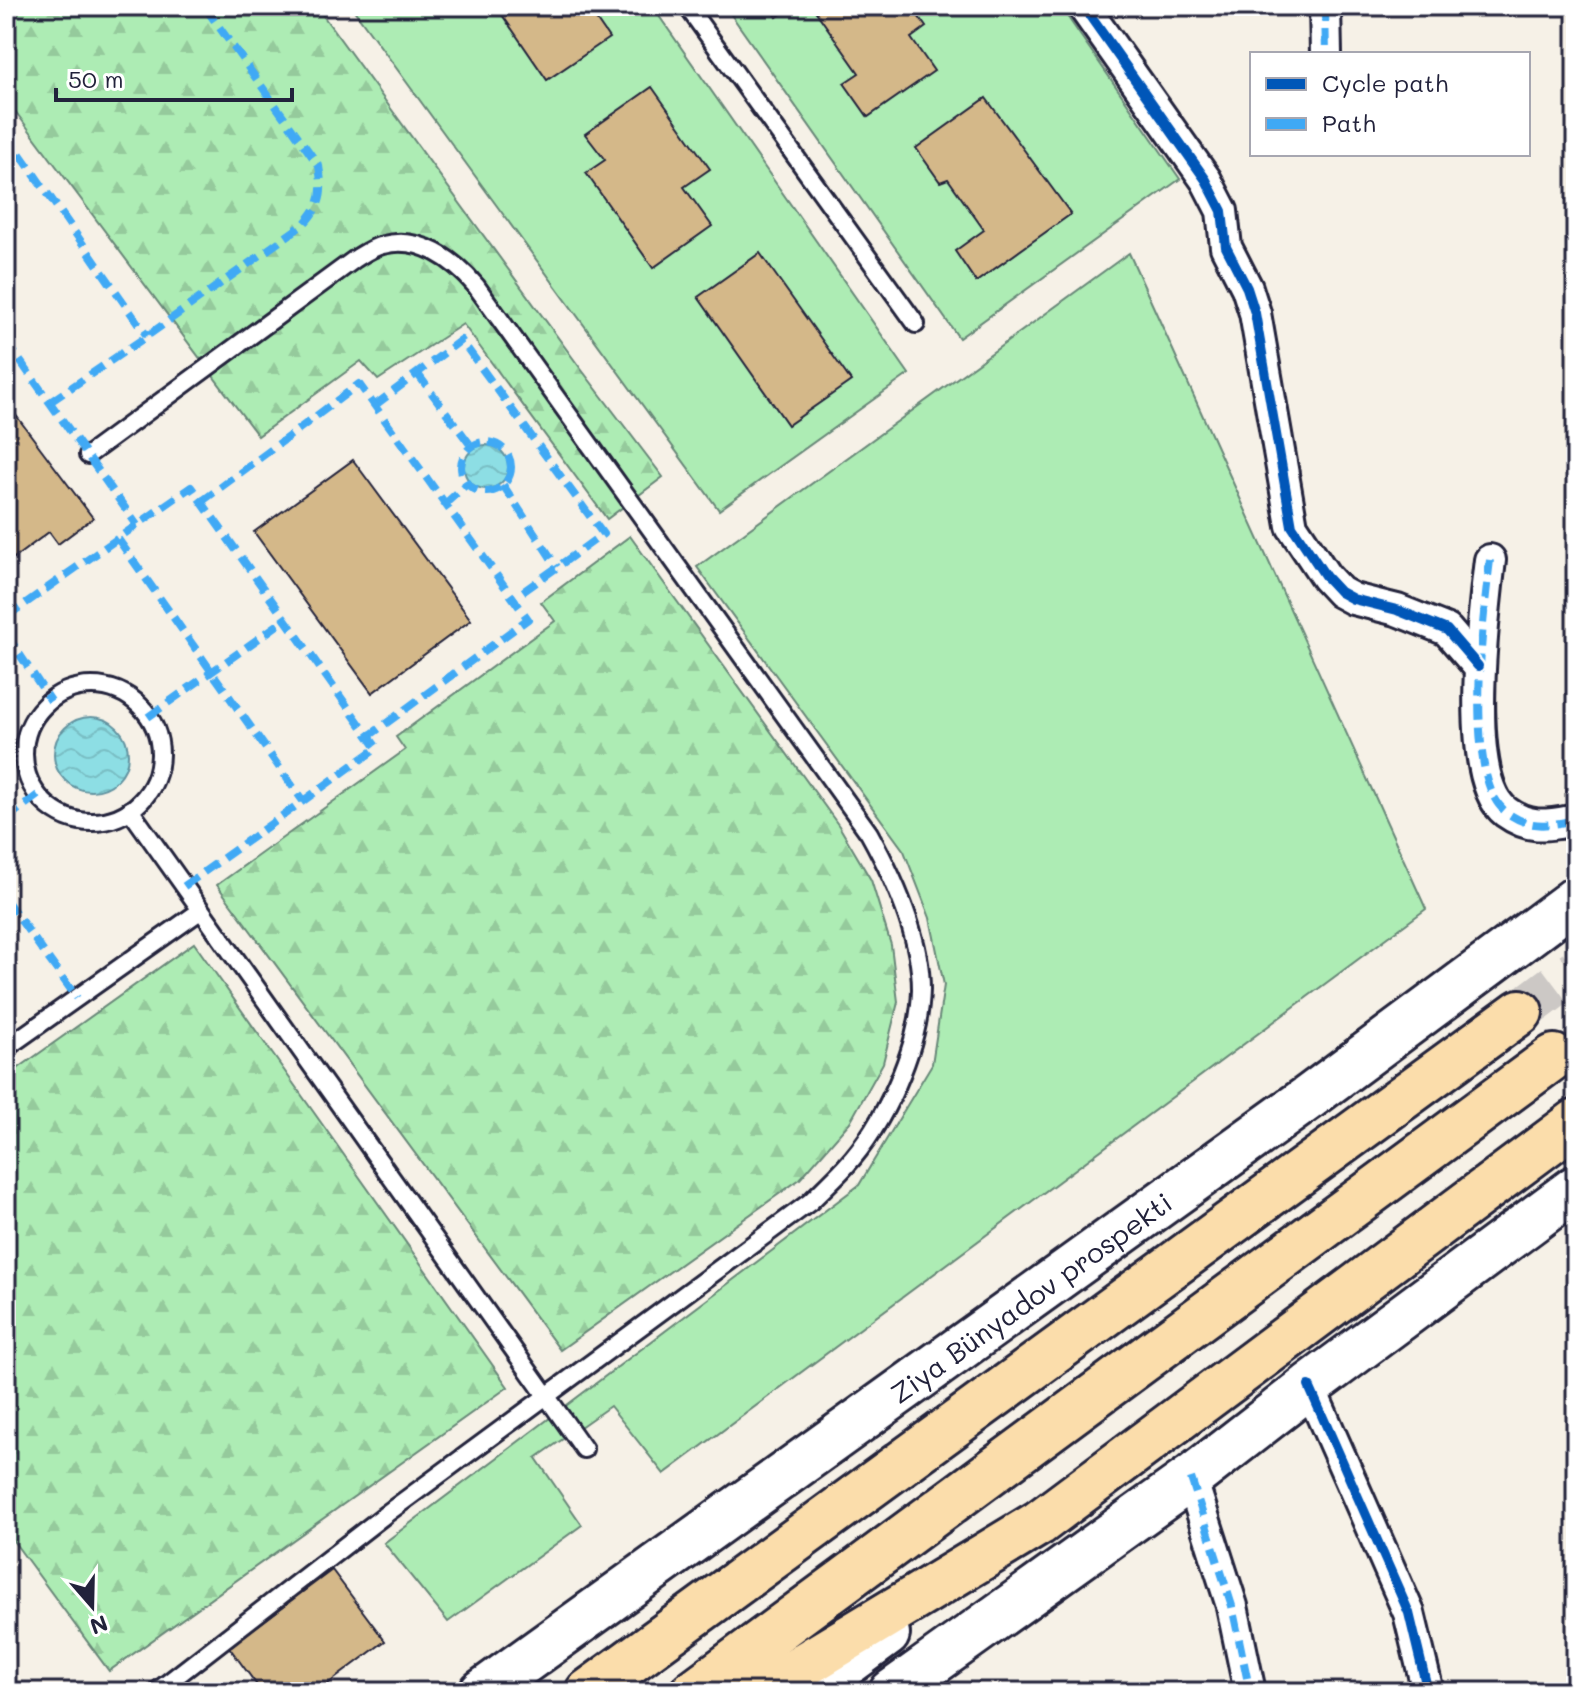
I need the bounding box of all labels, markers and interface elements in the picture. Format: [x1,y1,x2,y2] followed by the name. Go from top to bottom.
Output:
[56,52,292,102] scale bar
[1250,52,1530,156] legend
[68,63,124,94] text: 50 m
[1322,67,1448,98] text: Cycle path
[1322,107,1376,138] text: Path
[883,1184,1179,1411] street label: Ziya Bünyadov prospekti
[52,1566,132,1646] north arrow
[86,1609,112,1642] text: N

